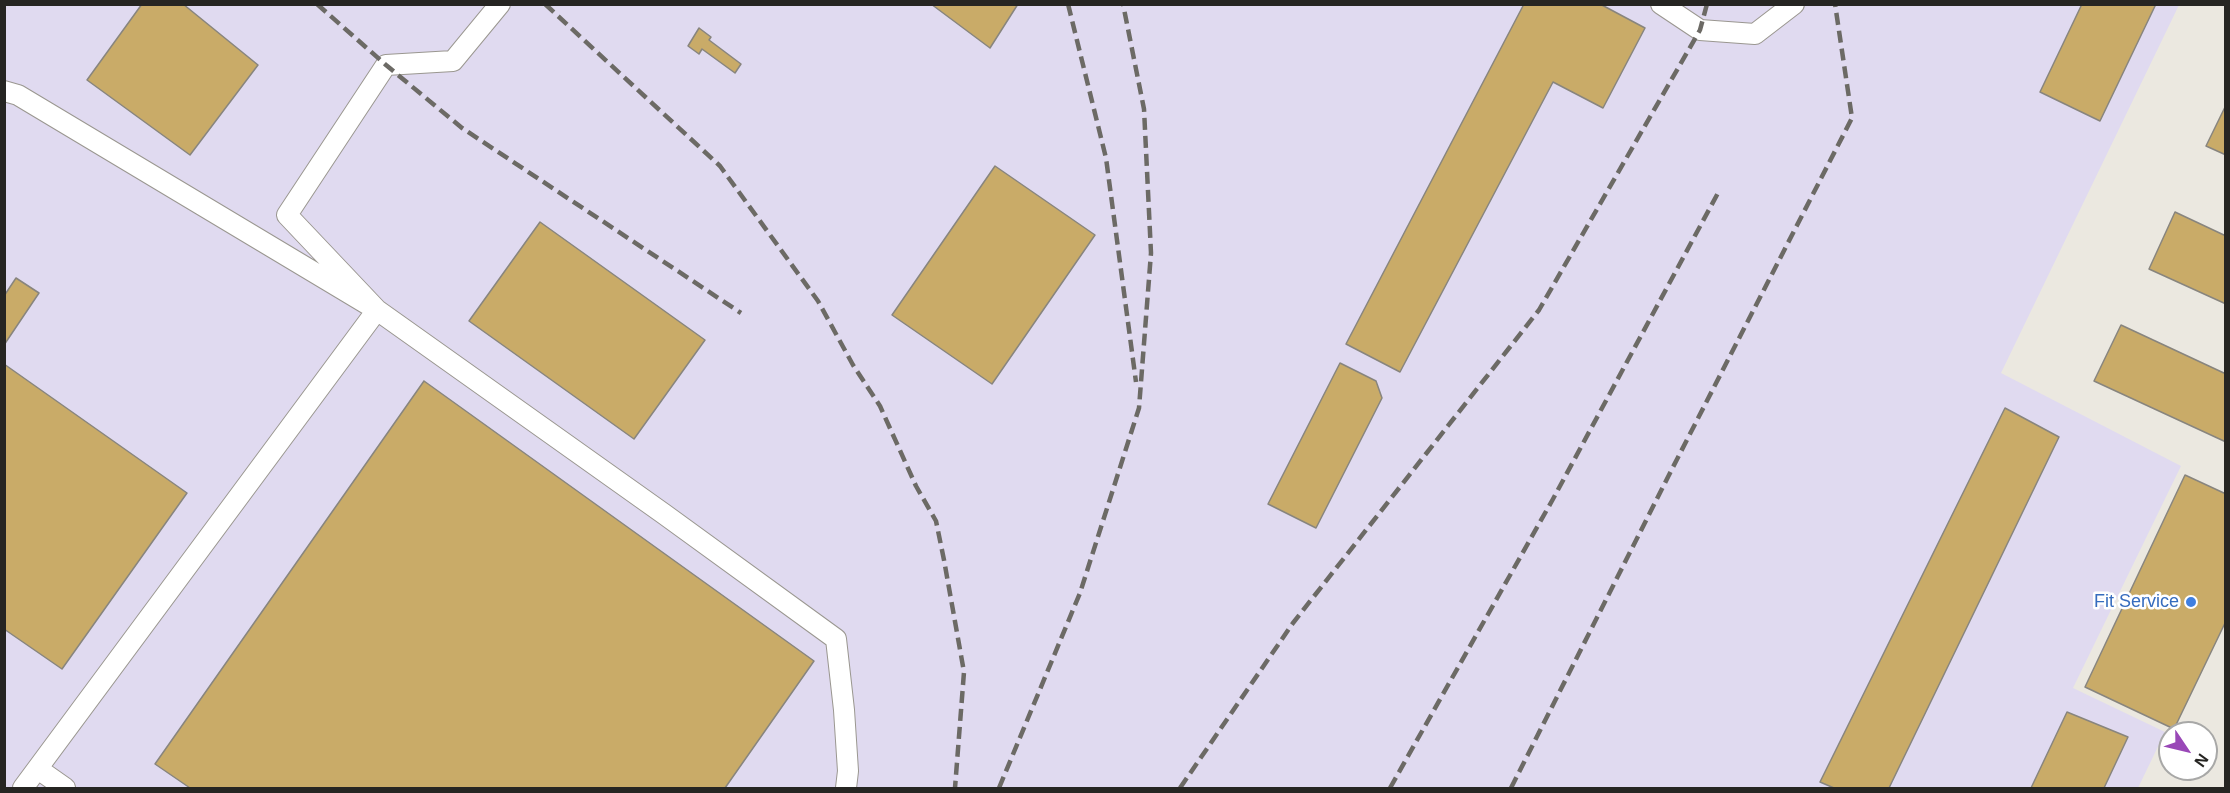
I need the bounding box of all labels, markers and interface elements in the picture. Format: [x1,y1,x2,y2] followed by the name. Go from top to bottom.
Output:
[2094,591,2179,613] place label: Fit Service
[2184,595,2198,609] marker: Fit Service
[2158,721,2218,781] north arrow
[2191,751,2212,770] text: N

